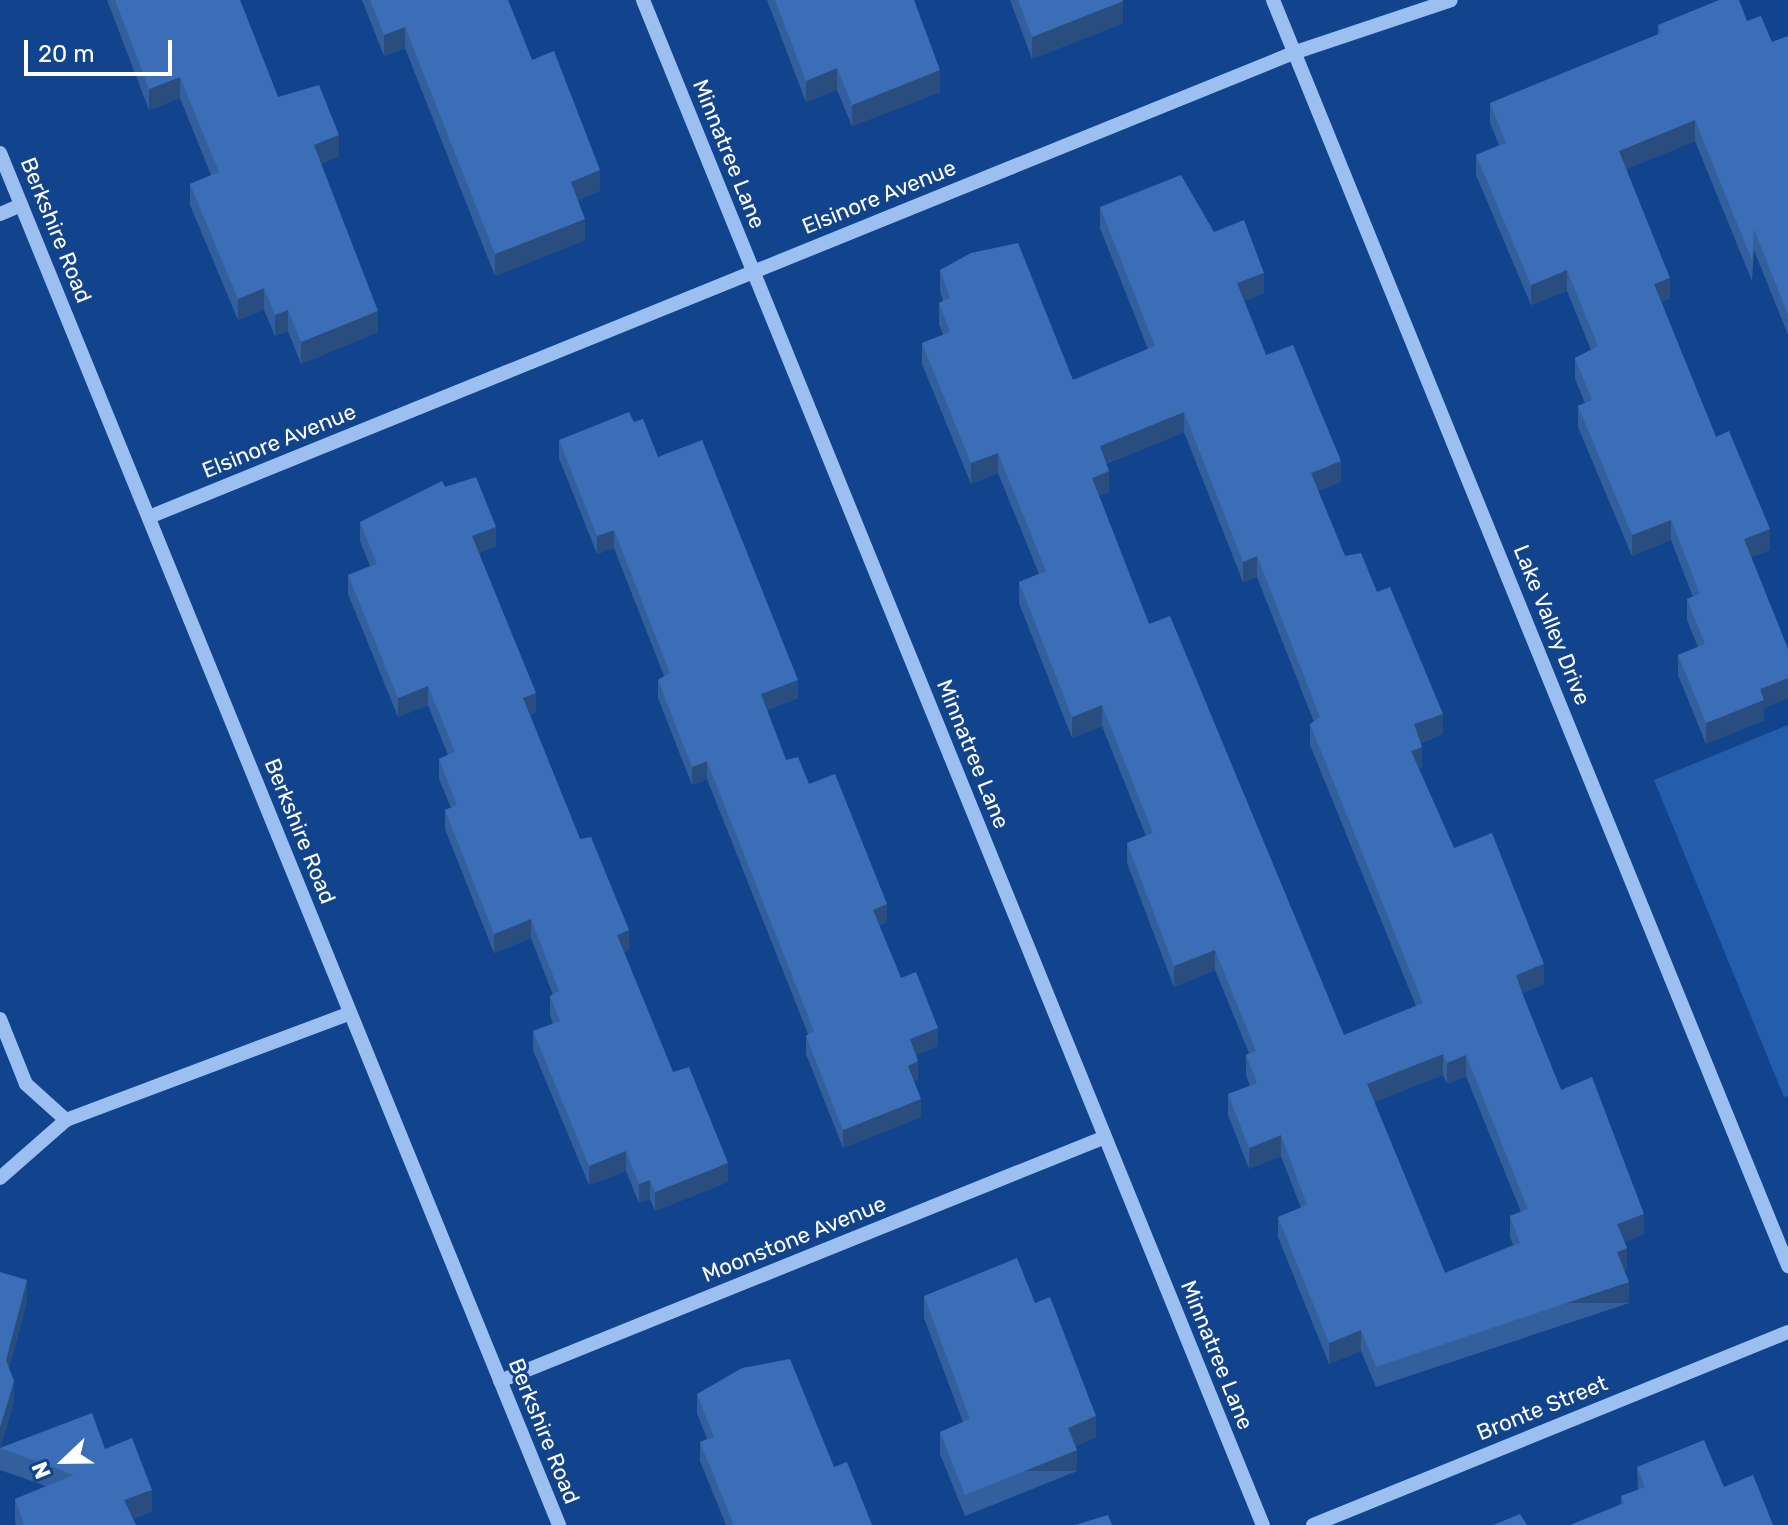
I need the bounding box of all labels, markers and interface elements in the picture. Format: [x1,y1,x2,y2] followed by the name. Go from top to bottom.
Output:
[28,24,176,74] scale bar
[38,40,95,68] text: 20 m
[687,76,771,232] street label: Minnatree Lane
[15,153,97,307] street label: Berkshire Road
[798,154,960,240] street label: Elsinore Avenue
[198,398,360,484] street label: Elsinore Avenue
[1508,541,1596,709] street label: Lake Valley Drive
[931,676,1015,832] street label: Minnatree Lane
[259,754,341,908] street label: Berkshire Road
[698,1190,890,1288] street label: Moonstone Avenue
[1175,1277,1259,1433] street label: Minnatree Lane
[503,1354,585,1508] street label: Berkshire Road
[1473,1370,1611,1446] street label: Bronte Street
[24,1421,104,1501] north arrow
[26,1458,57,1483] text: N

